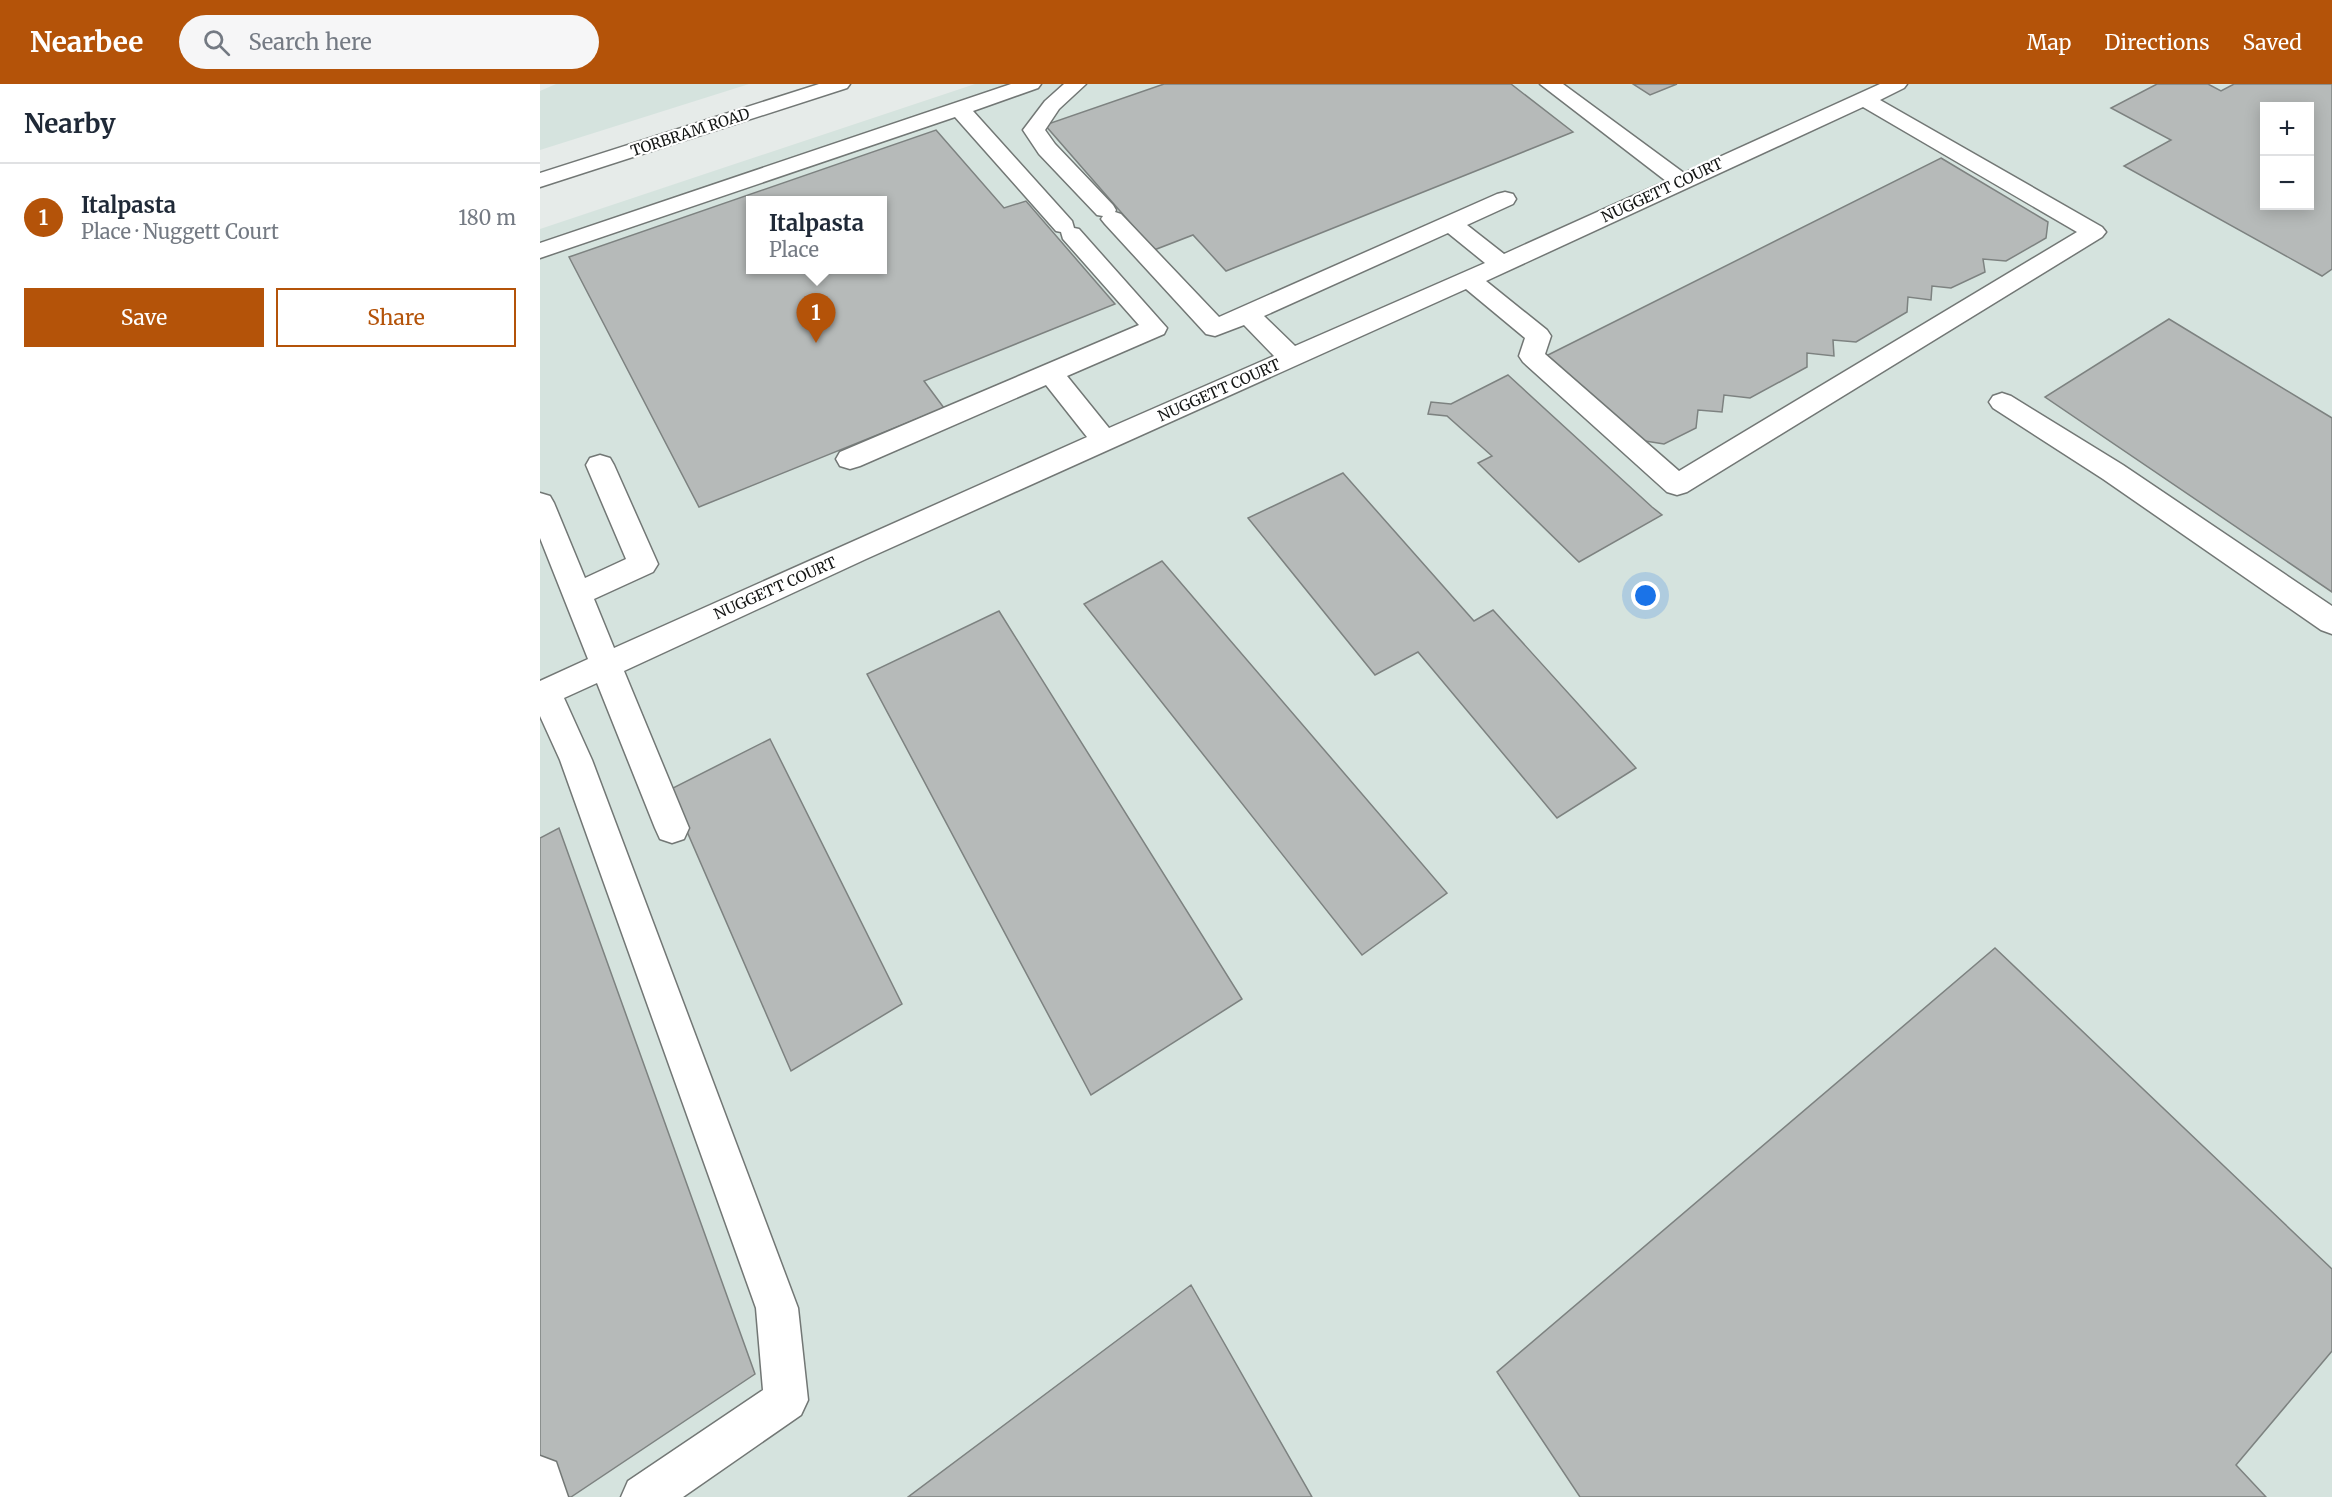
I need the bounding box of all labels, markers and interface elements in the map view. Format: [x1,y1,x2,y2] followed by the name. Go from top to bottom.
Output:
[179,15,599,69] search box
[30,24,143,60] text: Nearbee
[200,26,233,59] icon: search
[248,28,372,56] text: Search here
[2027,29,2071,56] text: Map
[2104,29,2209,56] text: Directions
[2242,29,2302,56] text: Saved
[2260,102,2314,210] map controls
[2260,102,2314,156] button: +
[628,104,752,160] street label: TORBRAM ROAD
[24,107,116,140] text: Nearby
[1598,153,1726,226] street label: NUGGETT COURT
[2260,156,2314,210] button: −
[81,191,176,219] text: Italpasta
[746,196,887,274] popup
[39,205,48,230] text: 1
[458,205,516,230] text: 180 m
[769,209,864,237] text: Italpasta
[81,219,279,244] text: Place · Nuggett Court
[769,237,819,262] text: Place
[24,288,264,347] button: Save
[276,288,516,347] button: Share
[796,294,836,343] pin: 1
[1155,354,1284,425] street label: NUGGETT COURT
[711,552,840,623] street label: NUGGETT COURT
[1631,581,1660,610] your location

